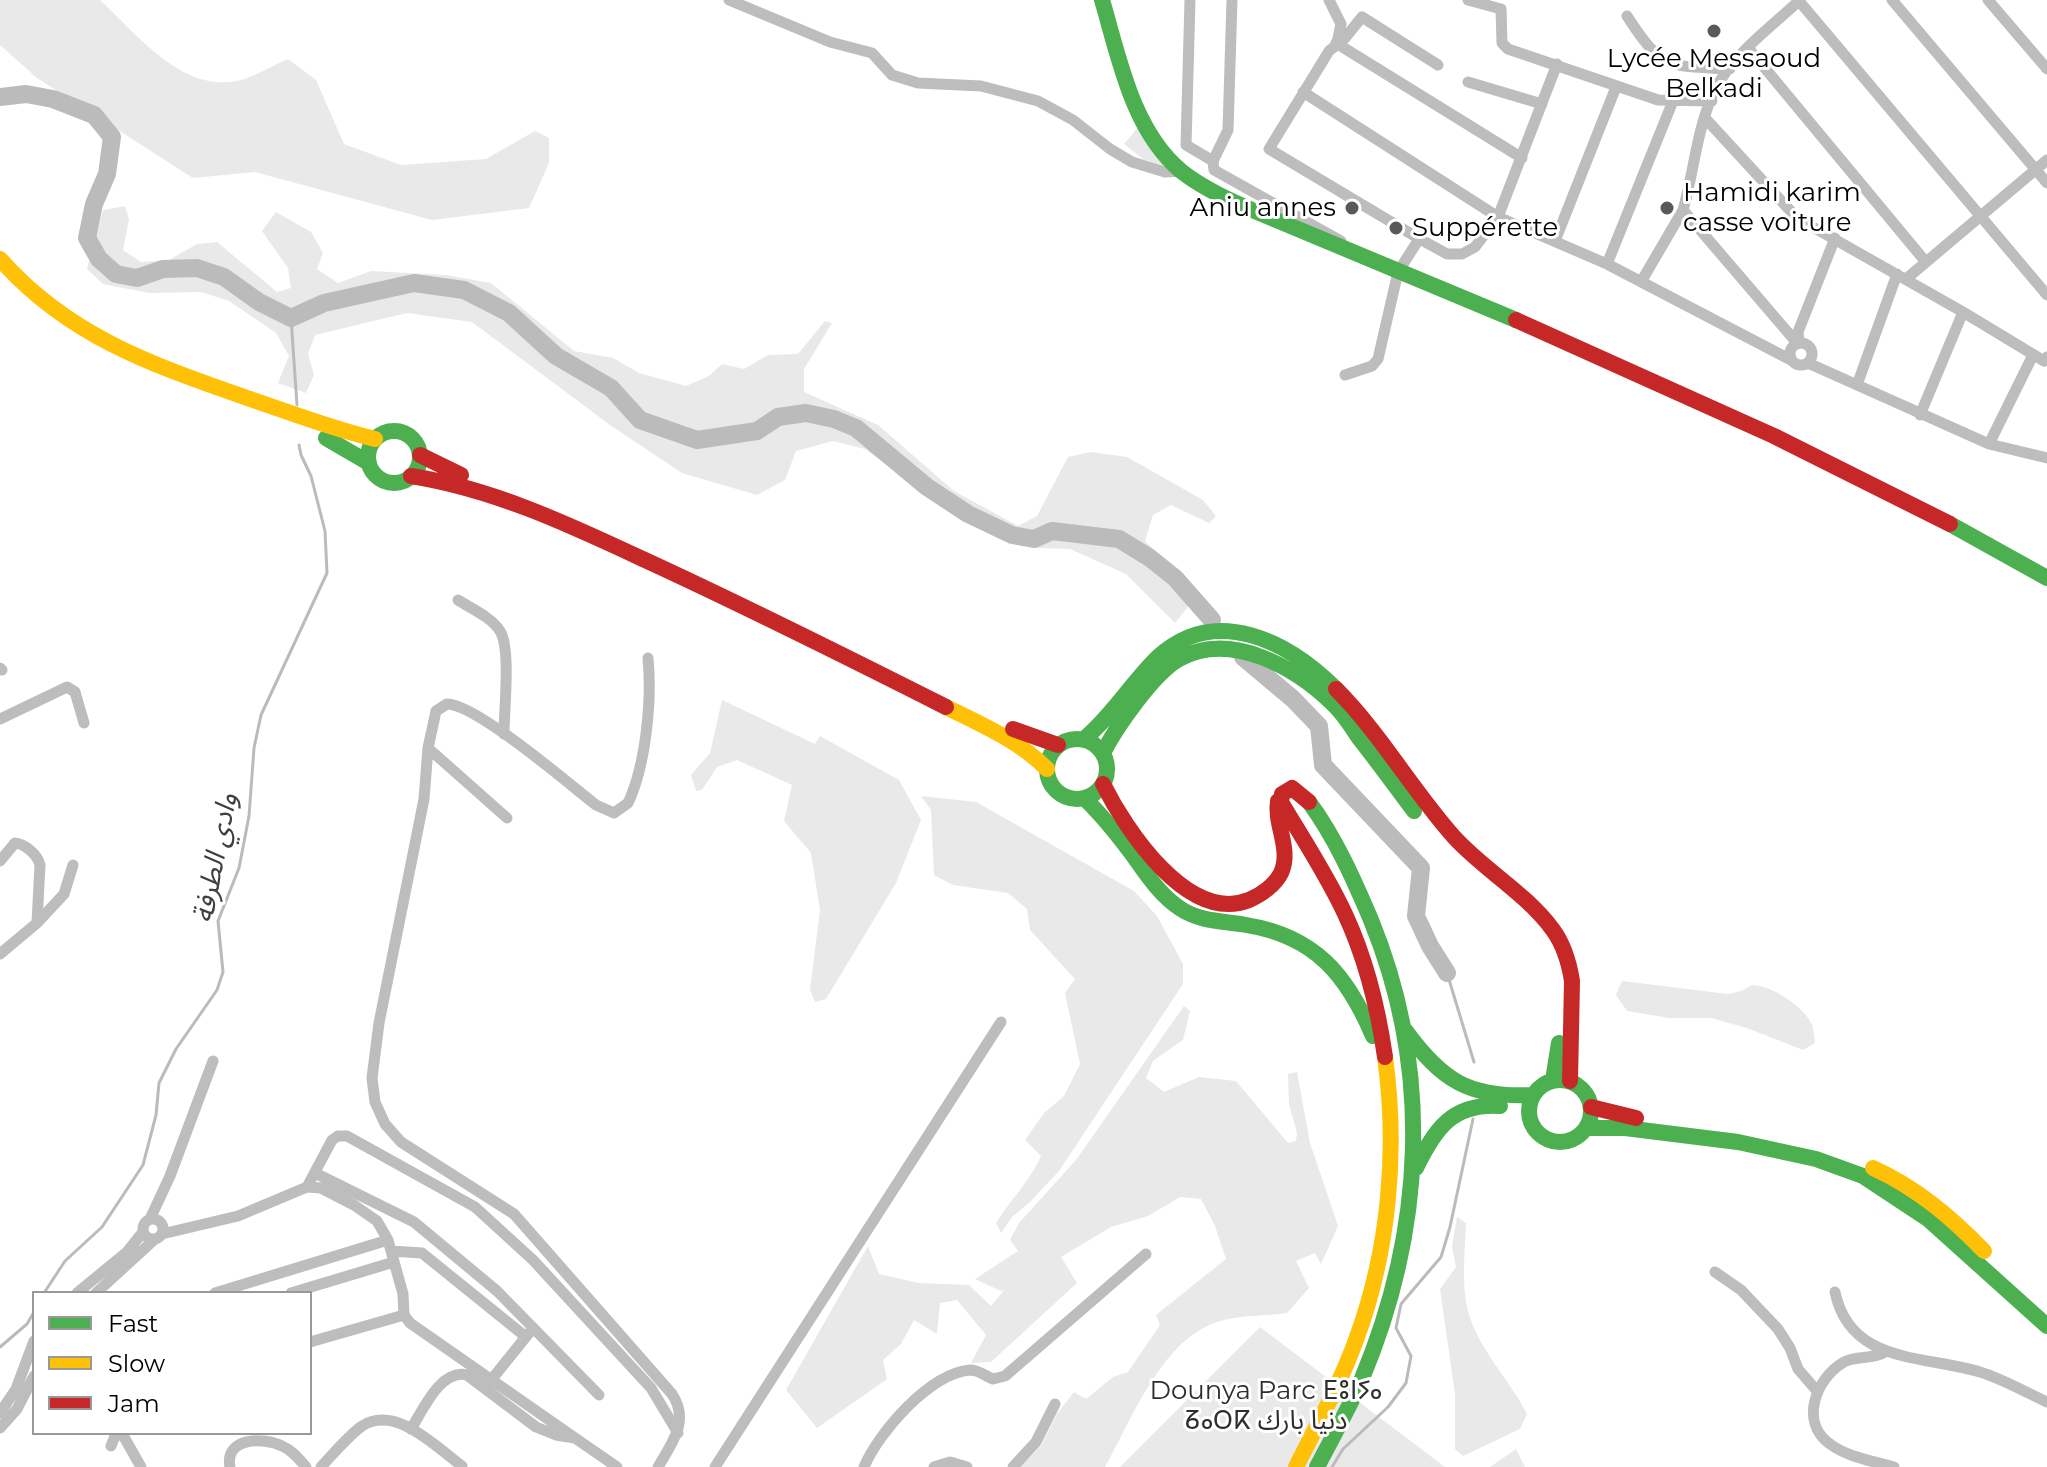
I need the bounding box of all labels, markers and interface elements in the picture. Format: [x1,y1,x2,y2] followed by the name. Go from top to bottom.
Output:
[1705,22,1723,40] marker: Lycée Messaoud Belkadi
[1607,43,1821,104] place label: Lycée Messaoud Belkadi
[1683,177,1861,238] place label: Hamidi karim casse voiture
[1190,192,1336,224] place label: Aniu annes
[1343,199,1361,217] marker: Aniu annes
[1658,199,1676,217] marker: Hamidi karim casse voiture
[1412,212,1558,244] place label: Suppérette
[1387,219,1405,237] marker: Suppérette
[187,790,245,926] water label: وادي الطرفة
[32,1291,312,1435] legend
[108,1309,158,1338] text: Fast
[108,1349,165,1378] text: Slow
[1150,1375,1382,1436] park label: Dounya Parc ⴹⵓⵏⵢⴰ ⵒⴰⵔⴽ دنيا بارك
[108,1389,160,1418] text: Jam

